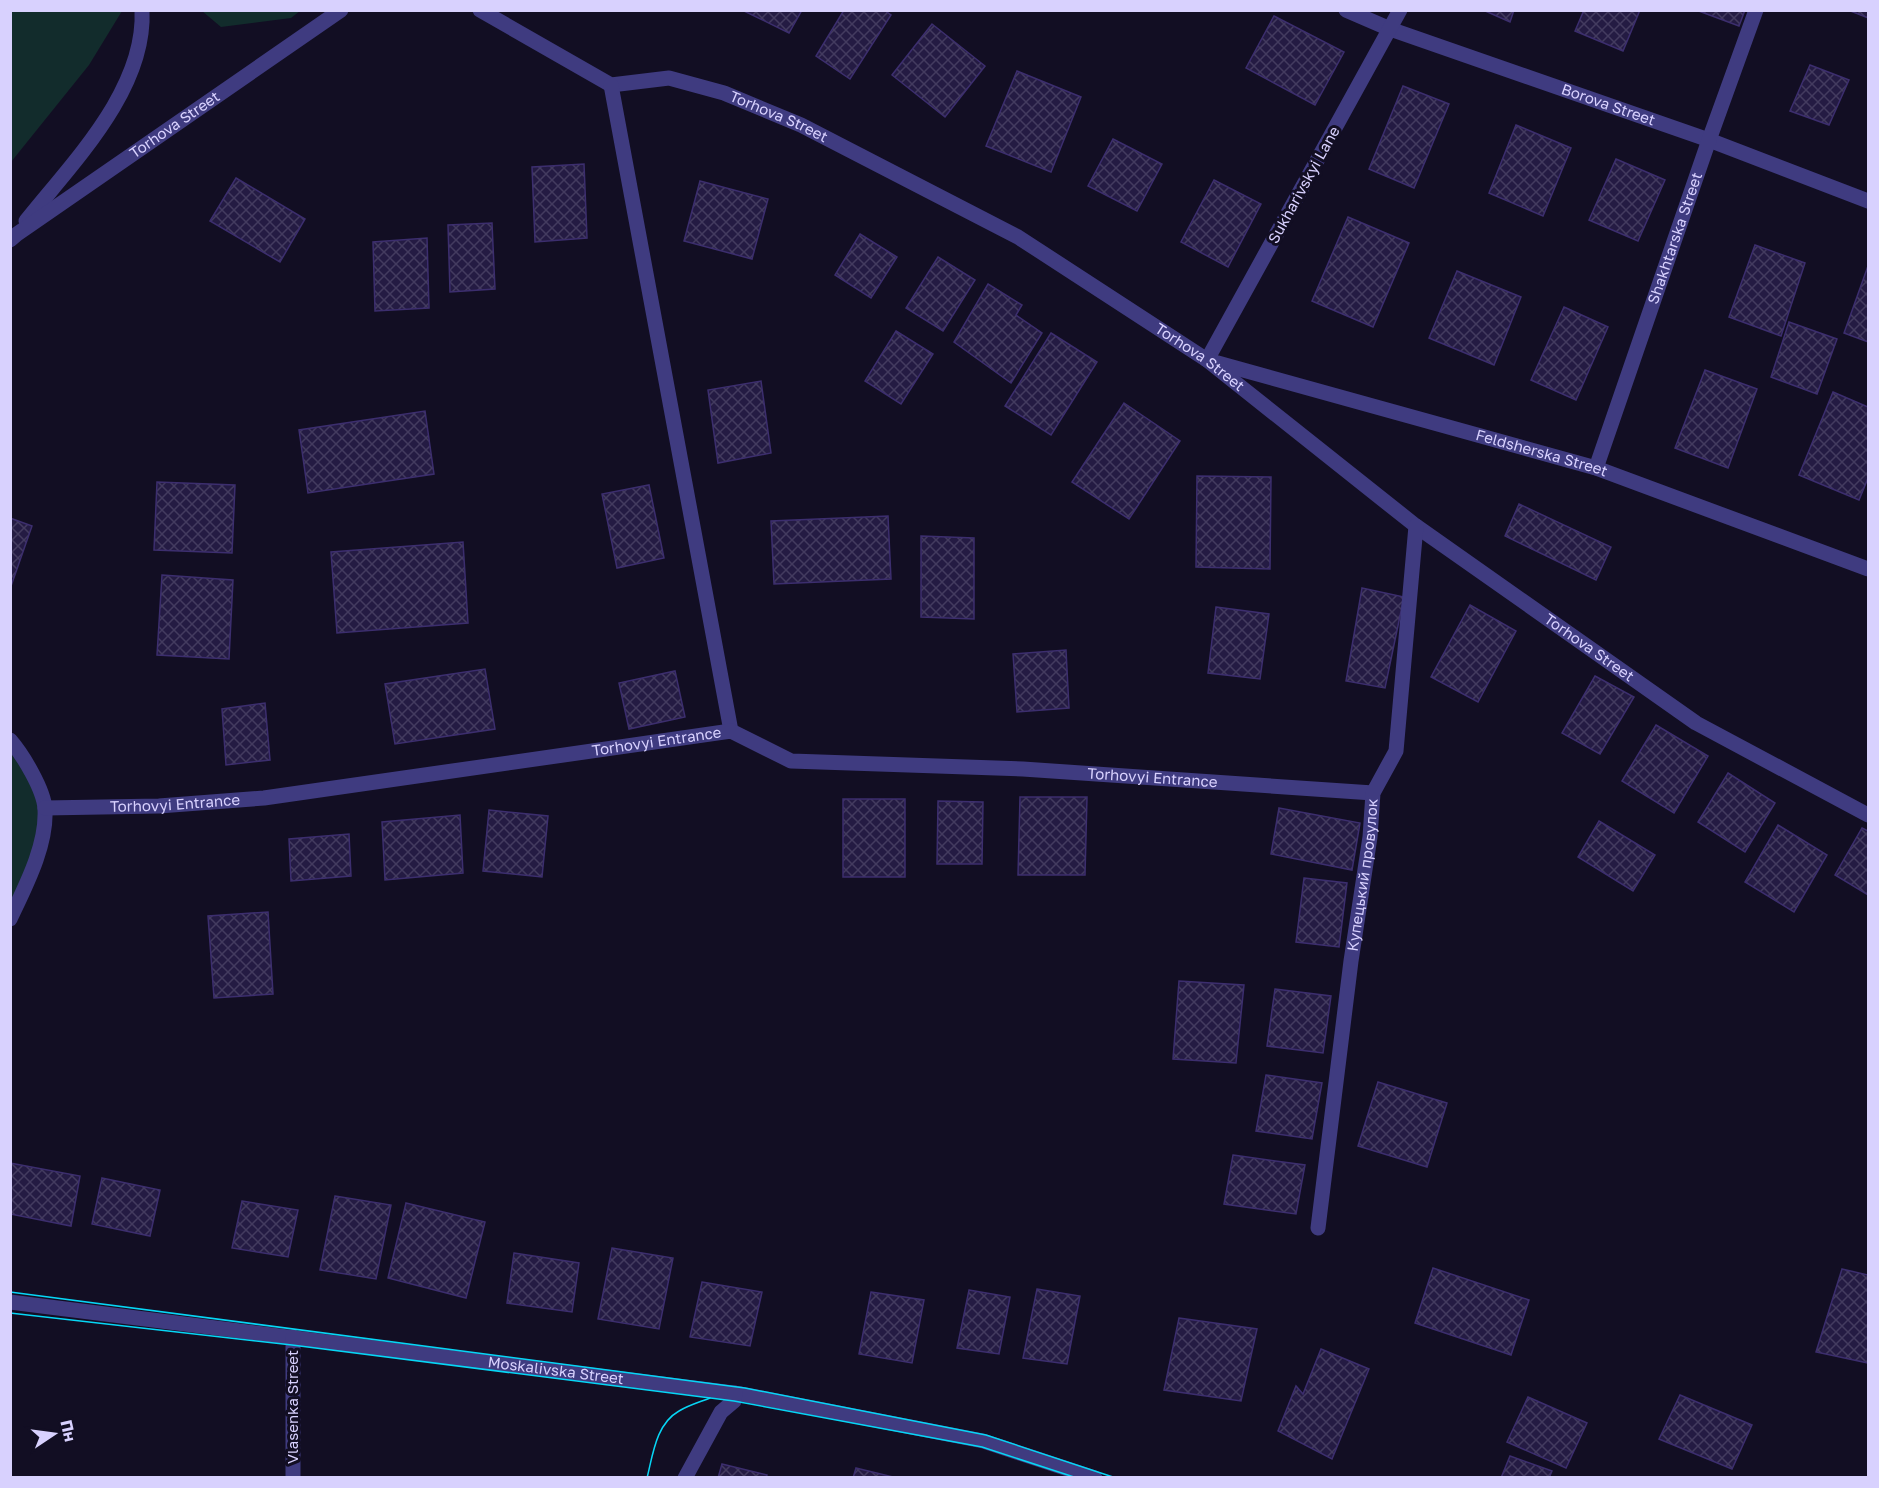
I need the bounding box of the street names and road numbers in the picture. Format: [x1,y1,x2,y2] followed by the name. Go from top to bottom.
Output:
[1559,79,1658,129] street label: Borova Street
[727,86,831,145] street label: Torhova Street
[126,87,223,161] street label: Torhova Street
[1264,123,1343,246] street label: Sukharivskyi Lane
[1643,170,1705,306] street label: Shakhtarska Street
[1152,319,1249,394] street label: Torhova Street
[1474,425,1610,480] street label: Feldsherska Street
[1541,609,1638,685] street label: Torhova Street
[591,722,723,759] street label: Torhovyi Entrance
[1087,763,1218,790] street label: Torhovyi Entrance
[110,790,241,815] street label: Torhovyi Entrance
[1343,798,1381,952] street label: Купецький провулок
[283,1350,301,1464] street label: Vlasenka Street
[487,1352,625,1387] street label: Moskalivska Street

